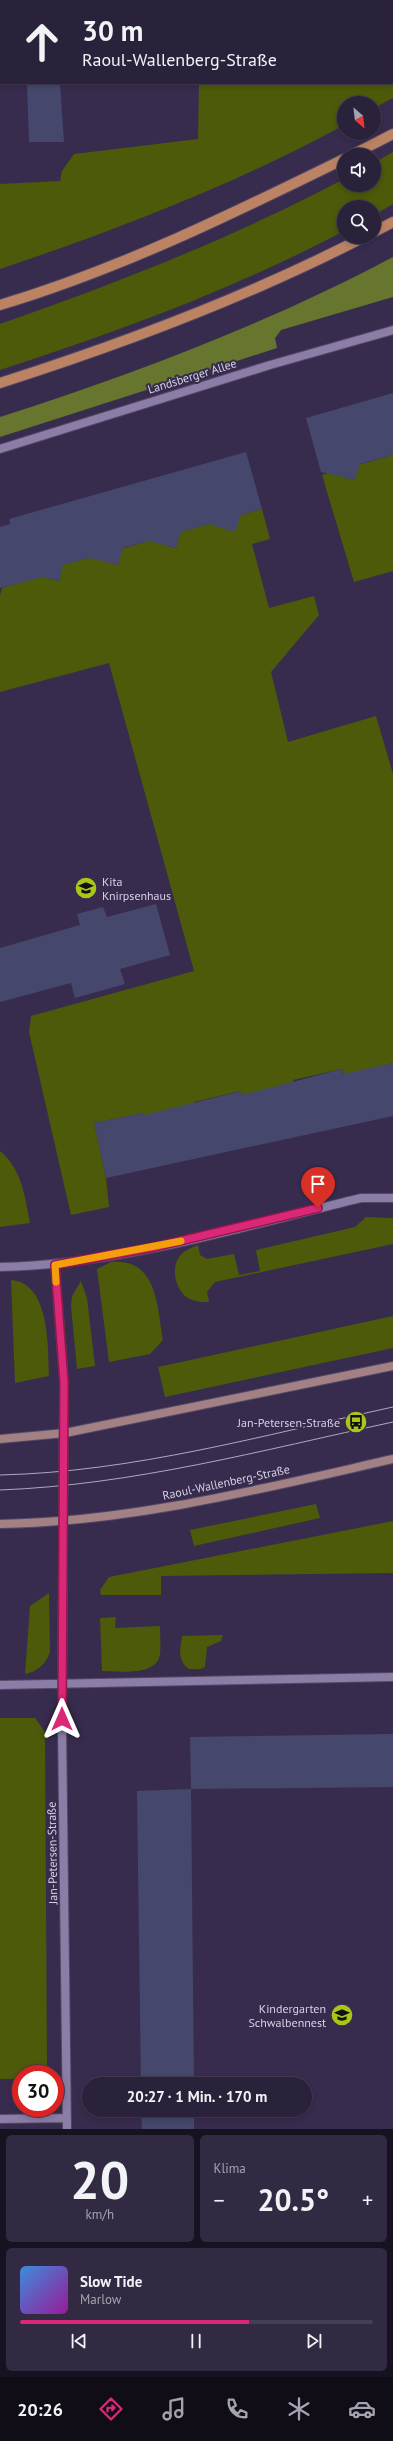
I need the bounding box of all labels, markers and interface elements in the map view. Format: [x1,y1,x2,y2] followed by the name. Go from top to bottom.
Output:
[82,12,143,49] text: 30 m
[16,16,68,68] icon: ahead
[82,48,277,71] text: Raoul-Wallenberg-Straße
[337,96,381,140] north arrow
[337,96,381,244] map controls
[337,148,381,192] button: sound
[337,200,381,244] button: search
[146,355,238,397] street label: Landsberger Allee
[102,874,171,903] place label: Kita Knirpsenhaus
[73,875,99,901] school or university icon: Kita Knirpsenhaus
[301,1167,335,1208] pin
[307,1173,329,1195] icon: arrive
[343,1409,369,1435] bus stop icon: Jan-Petersen-Straße
[236,1415,340,1430] place label: Jan-Petersen-Straße
[161,1461,291,1503] street label: Raoul-Wallenberg-Straße
[41,1698,83,1740] position arrow
[44,1802,60,1905] street label: Jan-Petersen-Straße
[248,2001,326,2030] place label: Kindergarten Schwalbennest
[329,2002,355,2028] school or university icon: Kindergarten Schwalbennest
[12,2065,64,2117] speed limit sign: 30
[127,2087,267,2106] text: 20:27 · 1 Min. · 170 m
[70,2146,129,2213] text: 20
[214,2160,246,2177] text: Klima
[257,2180,329,2219] text: 20.5°
[214,2186,225,2214] text: −
[362,2186,373,2214] text: +
[86,2206,114,2223] text: km/h
[80,2272,142,2291] text: Slow Tide
[80,2291,121,2308] text: Marlow
[68,2330,90,2352] icon: previous
[185,2330,207,2352] icon: pause
[303,2330,325,2352] icon: next
[97,2395,125,2423] icon: directions
[160,2395,188,2423] icon: music
[223,2395,251,2423] icon: phone
[285,2395,313,2423] icon: climate
[348,2395,376,2423] icon: car
[17,2398,63,2421] text: 20:26

